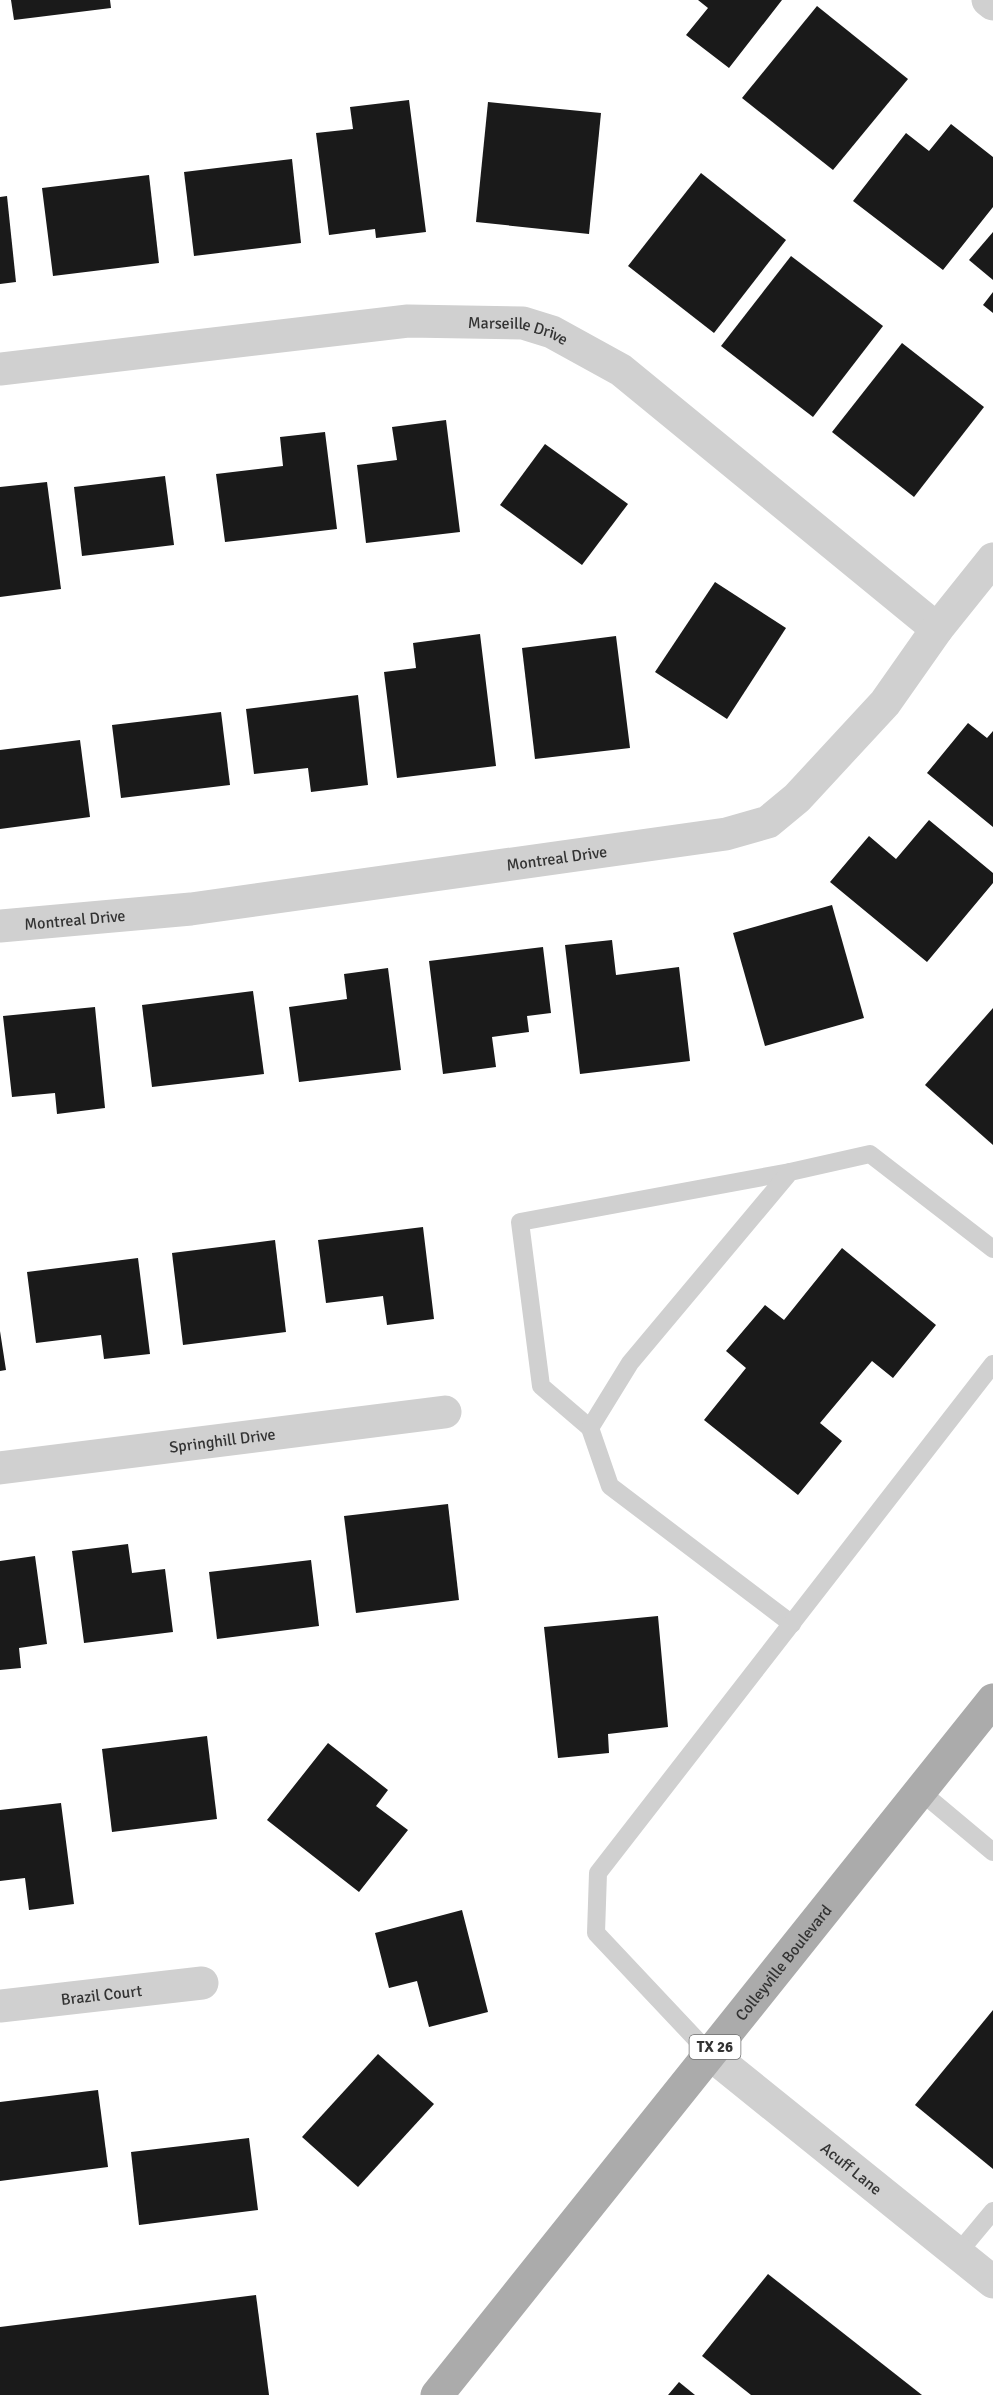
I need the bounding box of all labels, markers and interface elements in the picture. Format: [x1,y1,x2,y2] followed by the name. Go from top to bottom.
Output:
[468,313,571,350] street label: Marseille Drive
[505,842,608,876] street label: Montreal Drive
[23,906,126,935] street label: Montreal Drive
[168,1424,277,1458] street label: Springhill Drive
[731,1901,836,2025] street label: Colleyville Boulevard
[60,1981,144,2010] street label: Brazil Court
[690,2035,740,2059] road number: TX 26
[816,2138,886,2200] street label: Acuff Lane

